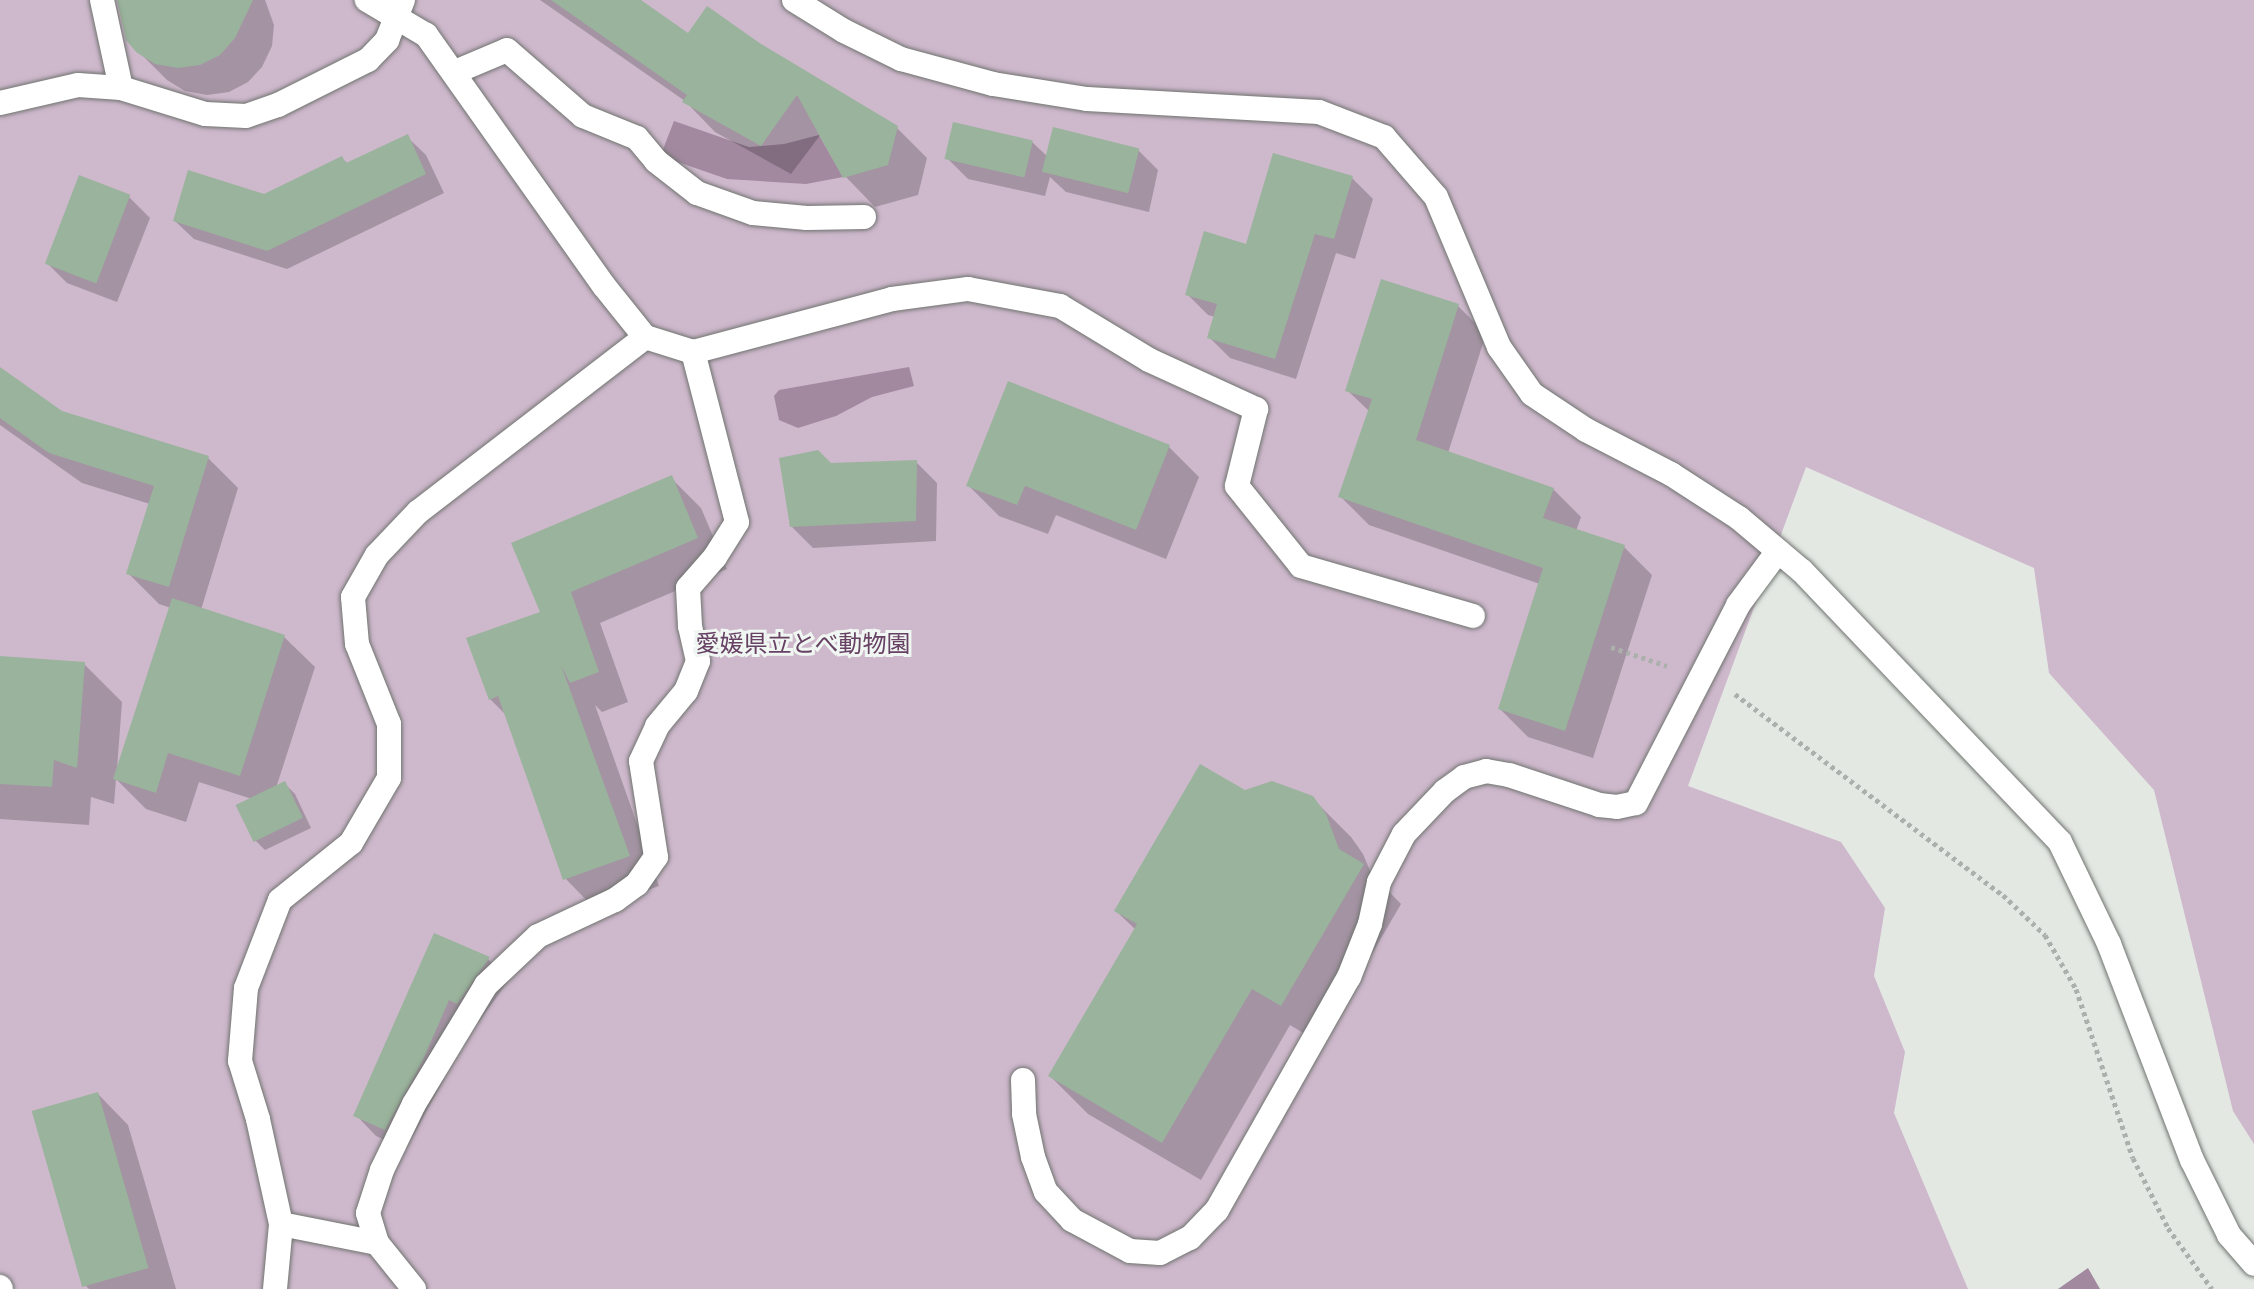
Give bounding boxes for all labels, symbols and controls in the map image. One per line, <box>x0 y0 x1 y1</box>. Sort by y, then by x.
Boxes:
park label: 愛媛県立とべ動物園 <box>695 630 911 658</box>

